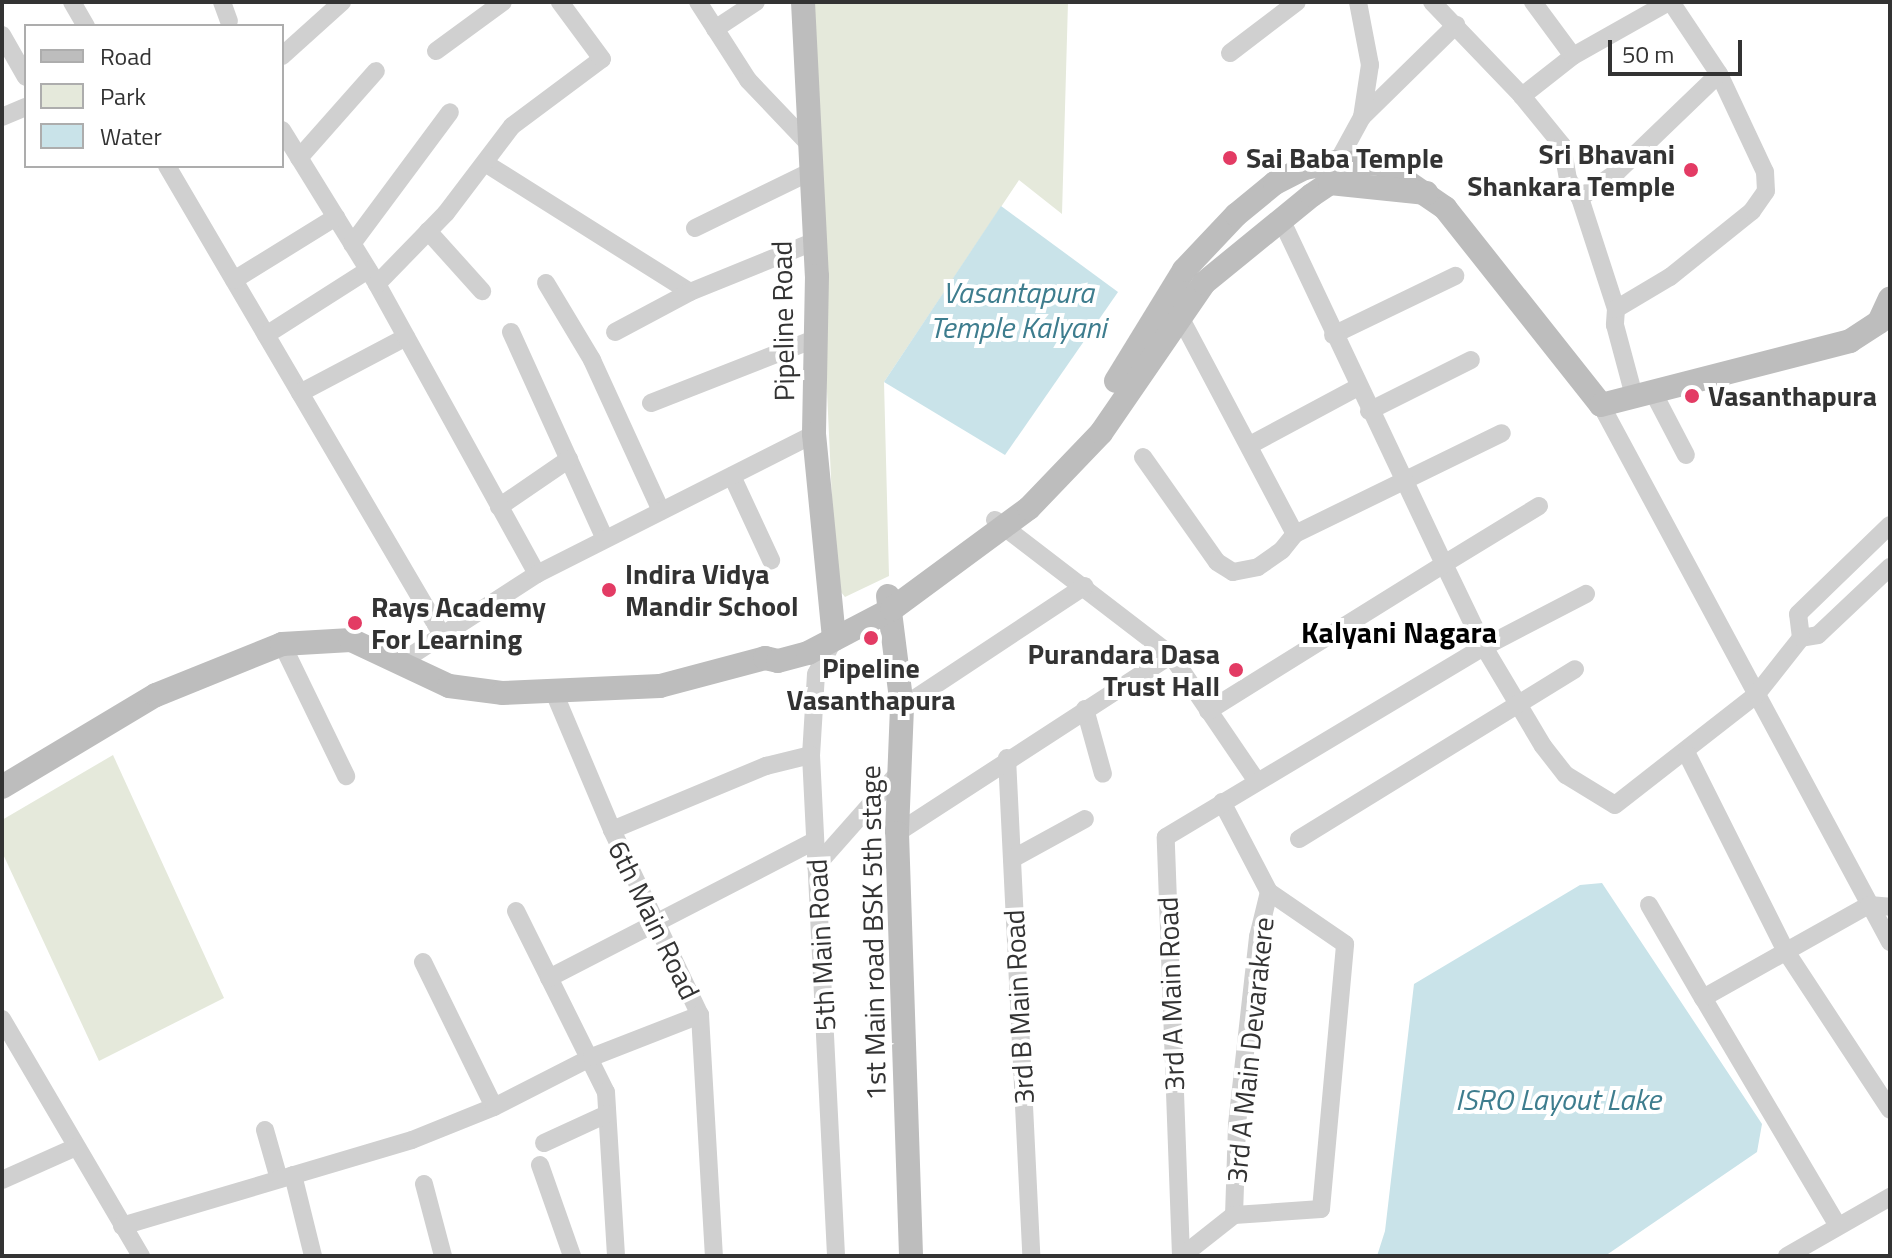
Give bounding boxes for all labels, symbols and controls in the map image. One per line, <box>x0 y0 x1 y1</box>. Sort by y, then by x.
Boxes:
legend <box>24 24 284 168</box>
scale bar <box>1612 24 1746 74</box>
text: 50 m <box>1622 36 1674 72</box>
text: Road <box>100 38 152 74</box>
text: Park <box>100 78 146 114</box>
text: Water <box>100 118 162 154</box>
place label: Sri Bhavani Shankara Temple <box>1467 137 1675 203</box>
place label: Sai Baba Temple <box>1246 141 1444 175</box>
marker: Sai Baba Temple <box>1221 149 1239 167</box>
marker: Sri Bhavani Shankara Temple <box>1682 161 1700 179</box>
street label: Pipeline Road <box>765 241 801 401</box>
water label: Vasantapura Temple Kalyani <box>930 274 1106 344</box>
place label: Vasanthapura <box>1708 379 1877 413</box>
marker: Vasanthapura <box>1683 387 1701 405</box>
place label: Indira Vidya Mandir School <box>625 557 799 623</box>
marker: Indira Vidya Mandir School <box>600 581 618 599</box>
place label: Rays Academy For Learning <box>371 590 546 656</box>
marker: Rays Academy For Learning <box>346 614 364 632</box>
district label: Kalyani Nagara <box>1301 614 1497 650</box>
marker: Pipeline Vasanthapura <box>862 629 880 647</box>
place label: Purandara Dasa Trust Hall <box>1028 637 1220 703</box>
place label: Pipeline Vasanthapura <box>787 651 955 717</box>
marker: Purandara Dasa Trust Hall <box>1227 661 1245 679</box>
street label: 1st Main road BSK 5th stage <box>853 765 893 1101</box>
street label: 6th Main Road <box>601 835 707 1005</box>
street label: 5th Main Road <box>800 858 842 1032</box>
street label: 3rd A Main Road <box>1151 896 1191 1092</box>
street label: 3rd B Main Road <box>997 909 1041 1105</box>
street label: 3rd A Main Devarakere <box>1219 915 1281 1185</box>
water label: ISRO Layout Lake <box>1455 1081 1661 1117</box>

